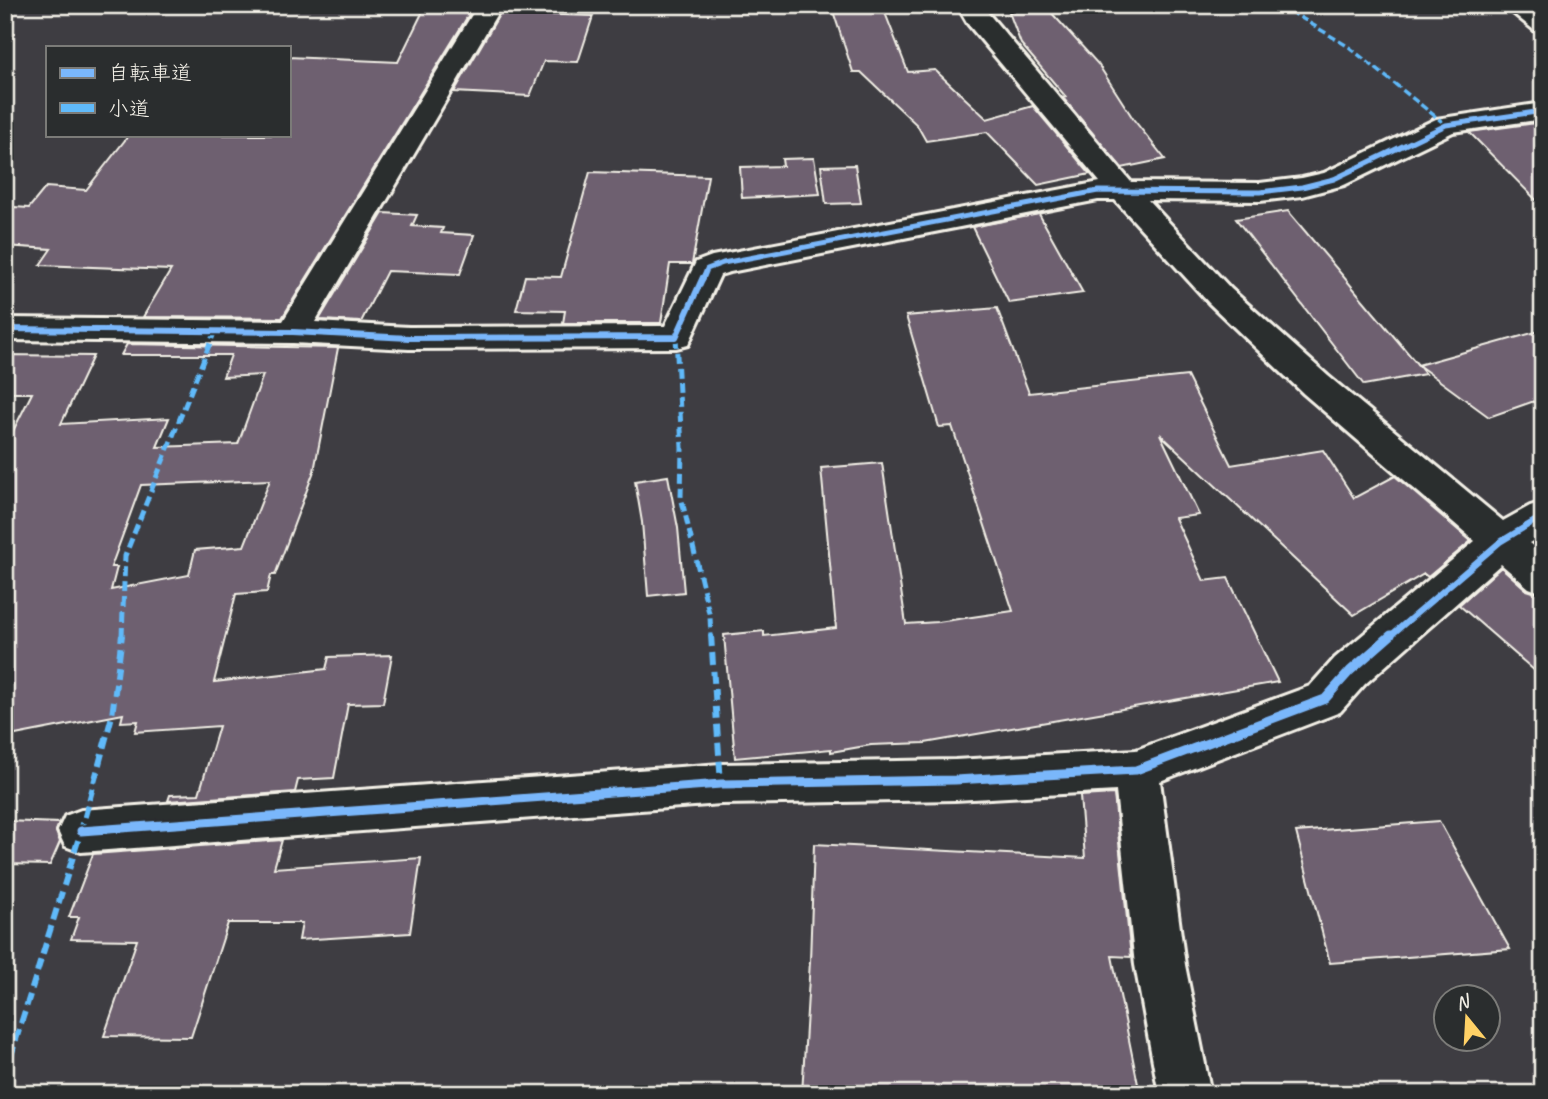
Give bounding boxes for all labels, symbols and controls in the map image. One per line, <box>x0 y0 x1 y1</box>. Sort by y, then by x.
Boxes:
legend <box>46 46 290 136</box>
text: 自転車道 <box>108 60 192 86</box>
text: 小道 <box>108 96 150 122</box>
north arrow <box>1432 984 1502 1054</box>
text: N <box>1453 989 1474 1016</box>

